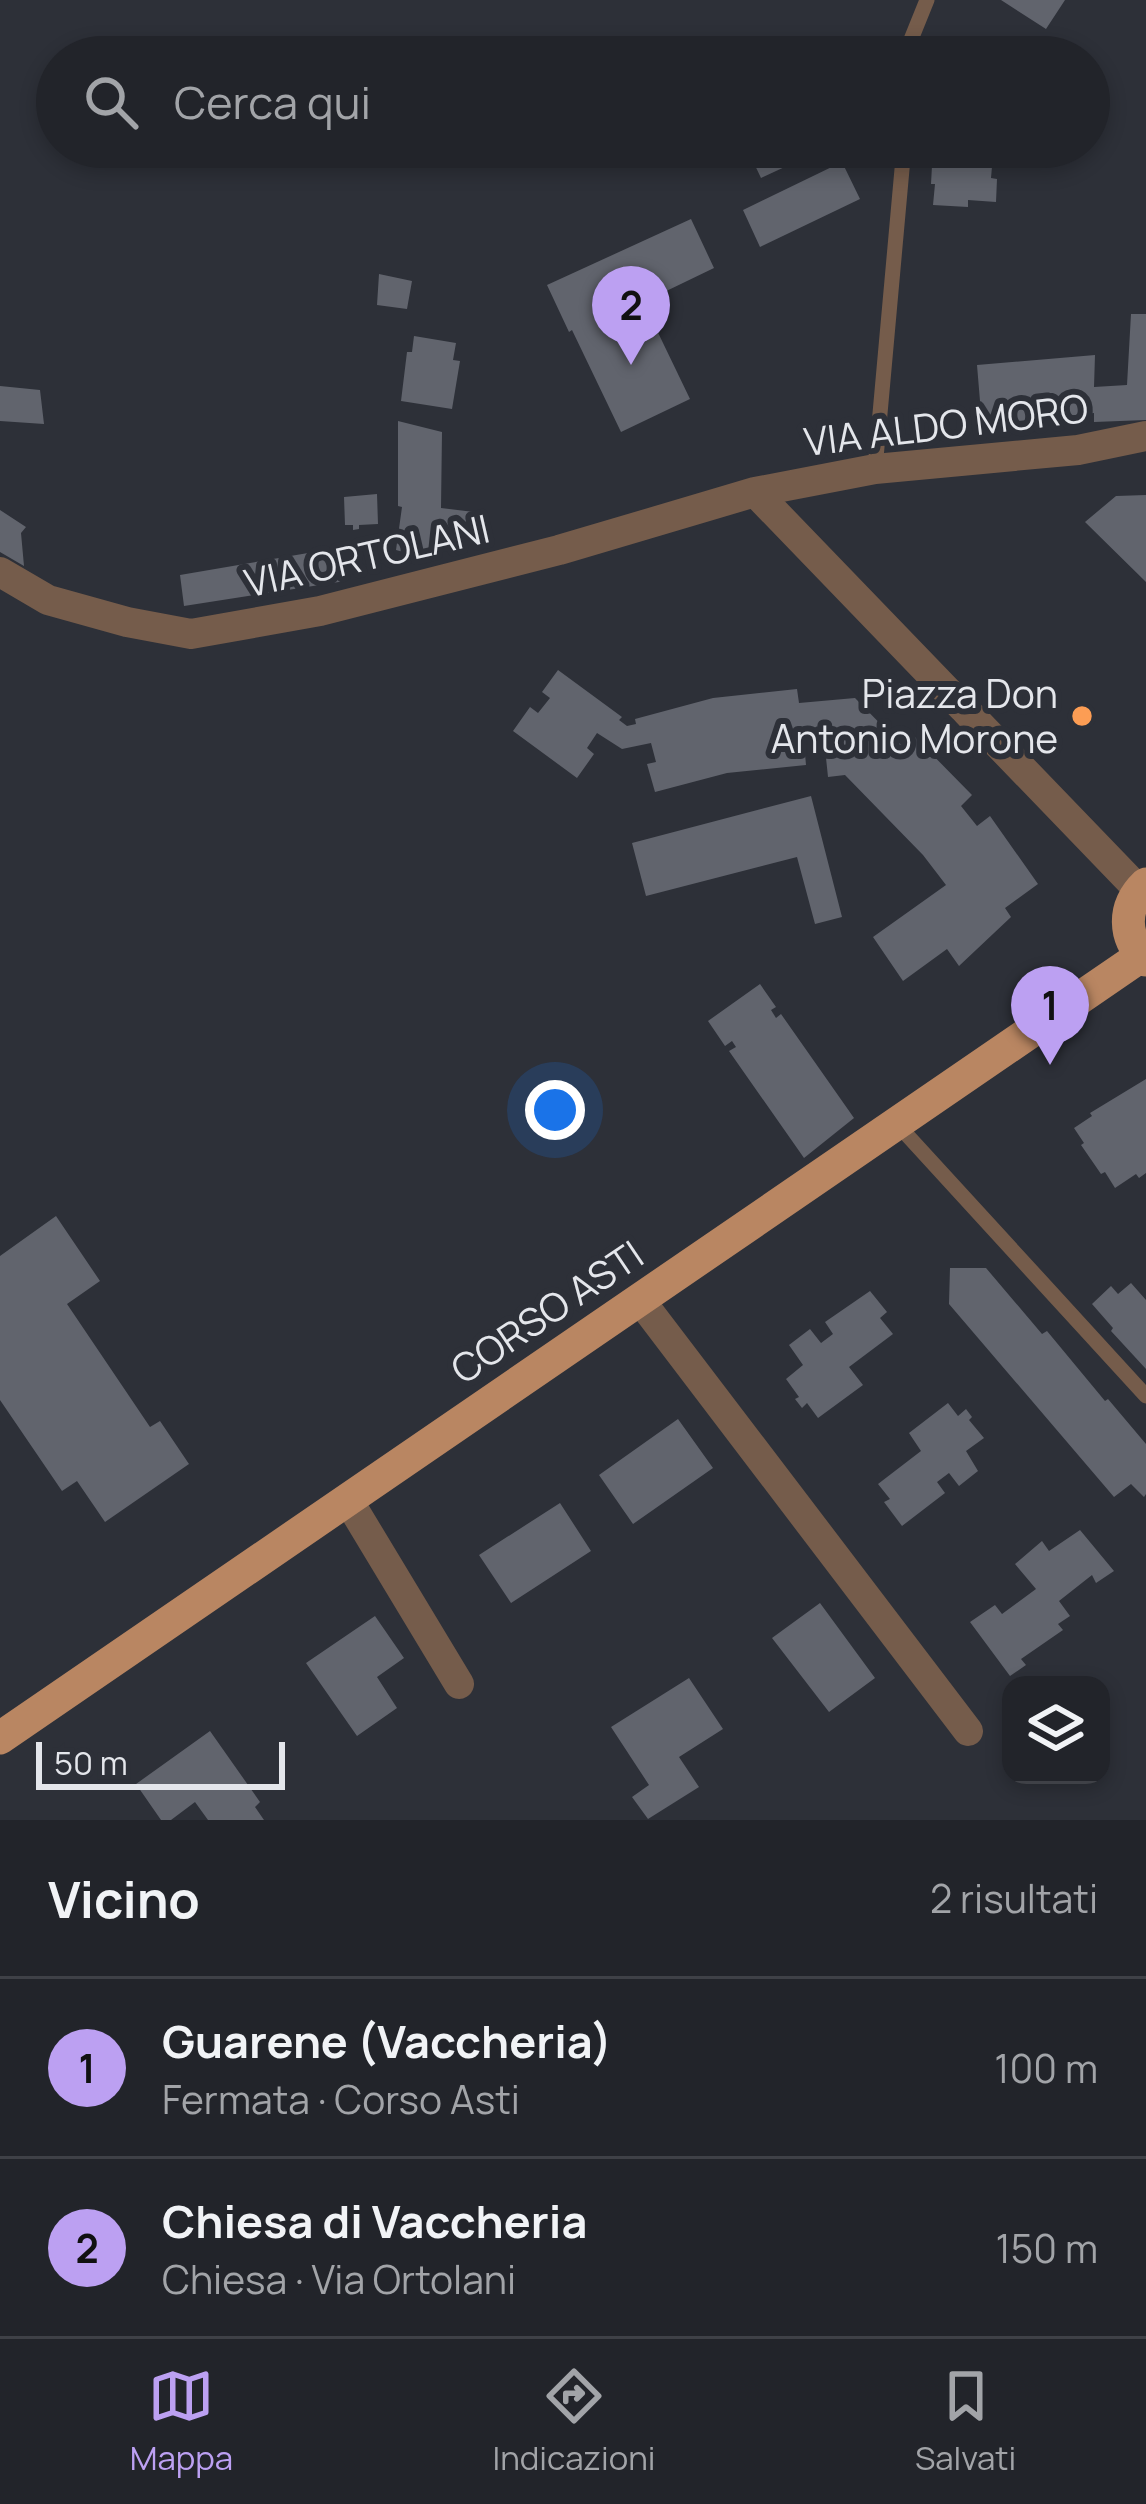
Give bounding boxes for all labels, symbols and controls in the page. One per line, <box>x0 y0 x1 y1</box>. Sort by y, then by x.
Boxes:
search box <box>36 36 1110 168</box>
icon: search <box>78 69 144 135</box>
text: Cerca qui <box>174 71 371 133</box>
pin: 2 <box>592 266 670 365</box>
street label: VIA ALDO MORO <box>801 380 1091 468</box>
street label: VIA ORTOLANI <box>239 501 495 609</box>
place label: Piazza Don Antonio Morone <box>771 666 1058 765</box>
marker: Piazza Don Antonio Morone <box>1069 703 1095 729</box>
pin: 1 <box>1011 966 1089 1065</box>
your location <box>525 1080 585 1140</box>
street label: CORSO ASTI <box>440 1227 653 1395</box>
map controls <box>1002 1676 1110 1784</box>
button: layers <box>1002 1676 1110 1784</box>
scale bar <box>36 1736 285 1789</box>
text: 50 m <box>54 1740 128 1785</box>
text: Vicino <box>48 1864 200 1933</box>
text: 2 risultati <box>930 1871 1098 1925</box>
text: Guarene (Vaccheria) <box>162 2010 612 2072</box>
text: 1 <box>78 2041 96 2095</box>
text: 100 m <box>994 2041 1098 2095</box>
text: Fermata · Corso Asti <box>162 2072 520 2126</box>
text: Chiesa di Vaccheria <box>162 2190 587 2252</box>
text: 2 <box>75 2221 99 2275</box>
text: 150 m <box>996 2221 1098 2275</box>
text: Chiesa · Via Ortolani <box>162 2252 516 2306</box>
tab: Mappa <box>130 2363 233 2480</box>
tab: Indicazioni <box>493 2363 656 2480</box>
tab: Salvati <box>915 2363 1016 2480</box>

